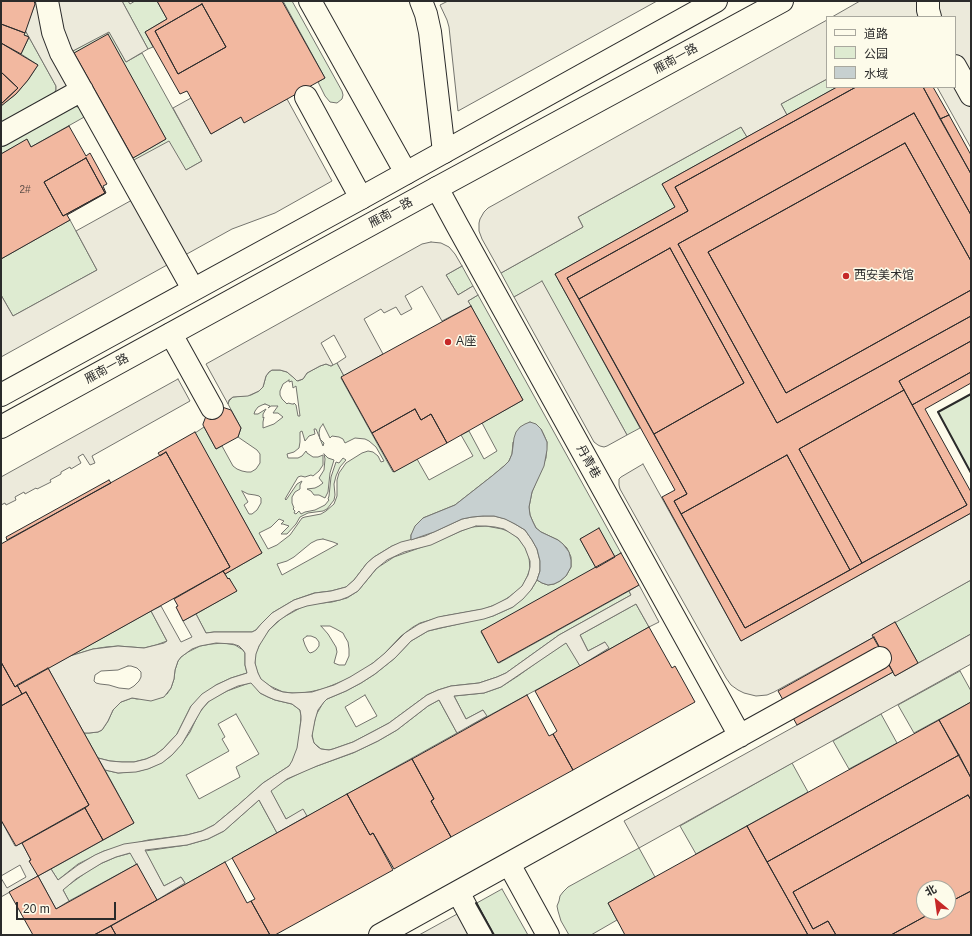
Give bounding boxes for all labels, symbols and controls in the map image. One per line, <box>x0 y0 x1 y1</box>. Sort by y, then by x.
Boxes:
legend <box>826 16 956 88</box>
text: 道路 <box>864 27 888 41</box>
street label: 雁南一路 <box>652 41 700 77</box>
text: 公园 <box>864 47 888 61</box>
text: 水域 <box>864 67 888 81</box>
house number: 2# <box>19 184 31 196</box>
street label: 雁南一路 <box>367 195 415 231</box>
place label: 西安美术馆 <box>854 269 914 283</box>
marker: 西安美术馆 <box>841 271 851 281</box>
place label: A座 <box>456 335 476 349</box>
marker: A座 <box>443 337 453 347</box>
street label: 雁南一路 <box>83 351 131 387</box>
street label: 丹青巷 <box>573 443 603 481</box>
north arrow <box>916 880 956 920</box>
text: 北 <box>923 882 938 898</box>
scale bar <box>18 894 118 920</box>
text: 20 m <box>23 902 50 916</box>

